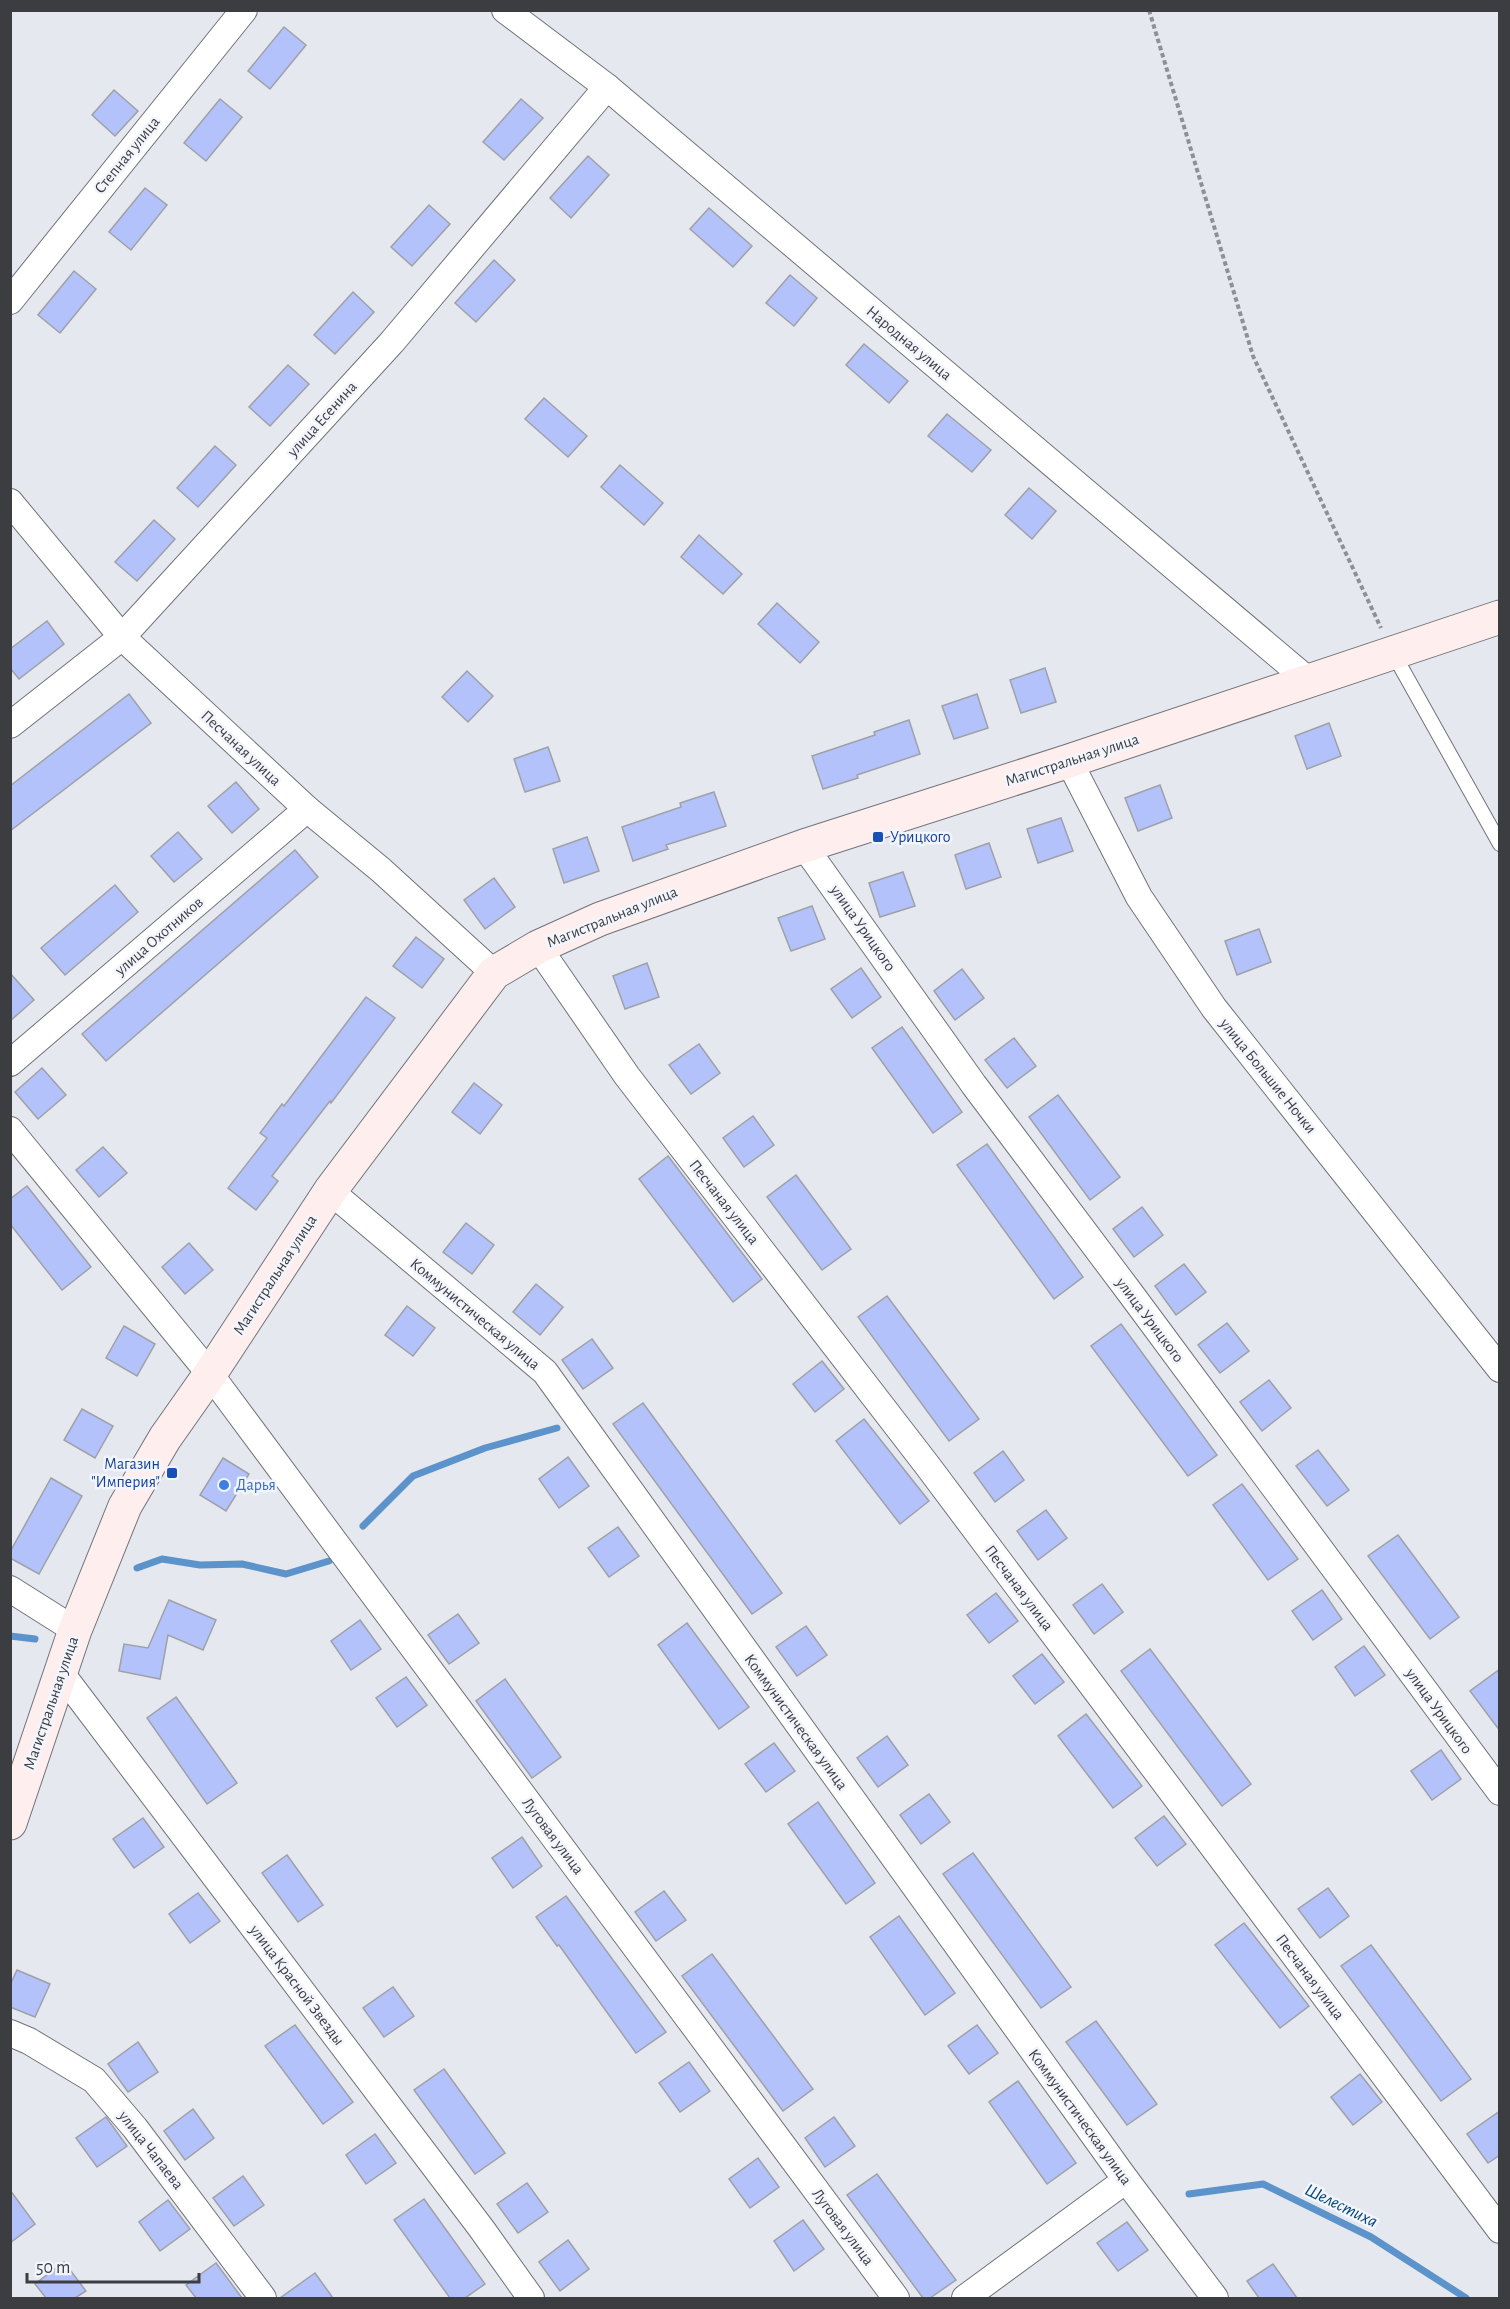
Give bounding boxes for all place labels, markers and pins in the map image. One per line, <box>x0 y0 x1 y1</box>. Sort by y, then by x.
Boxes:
place label: Урицкого <box>890 829 951 845</box>
marker: Урицкого <box>871 830 885 844</box>
place label: Магазин "Империя" <box>91 1456 160 1490</box>
marker: Магазин "Империя" <box>165 1466 179 1480</box>
place label: Дарья <box>236 1477 276 1493</box>
marker: Дарья <box>217 1478 231 1492</box>

